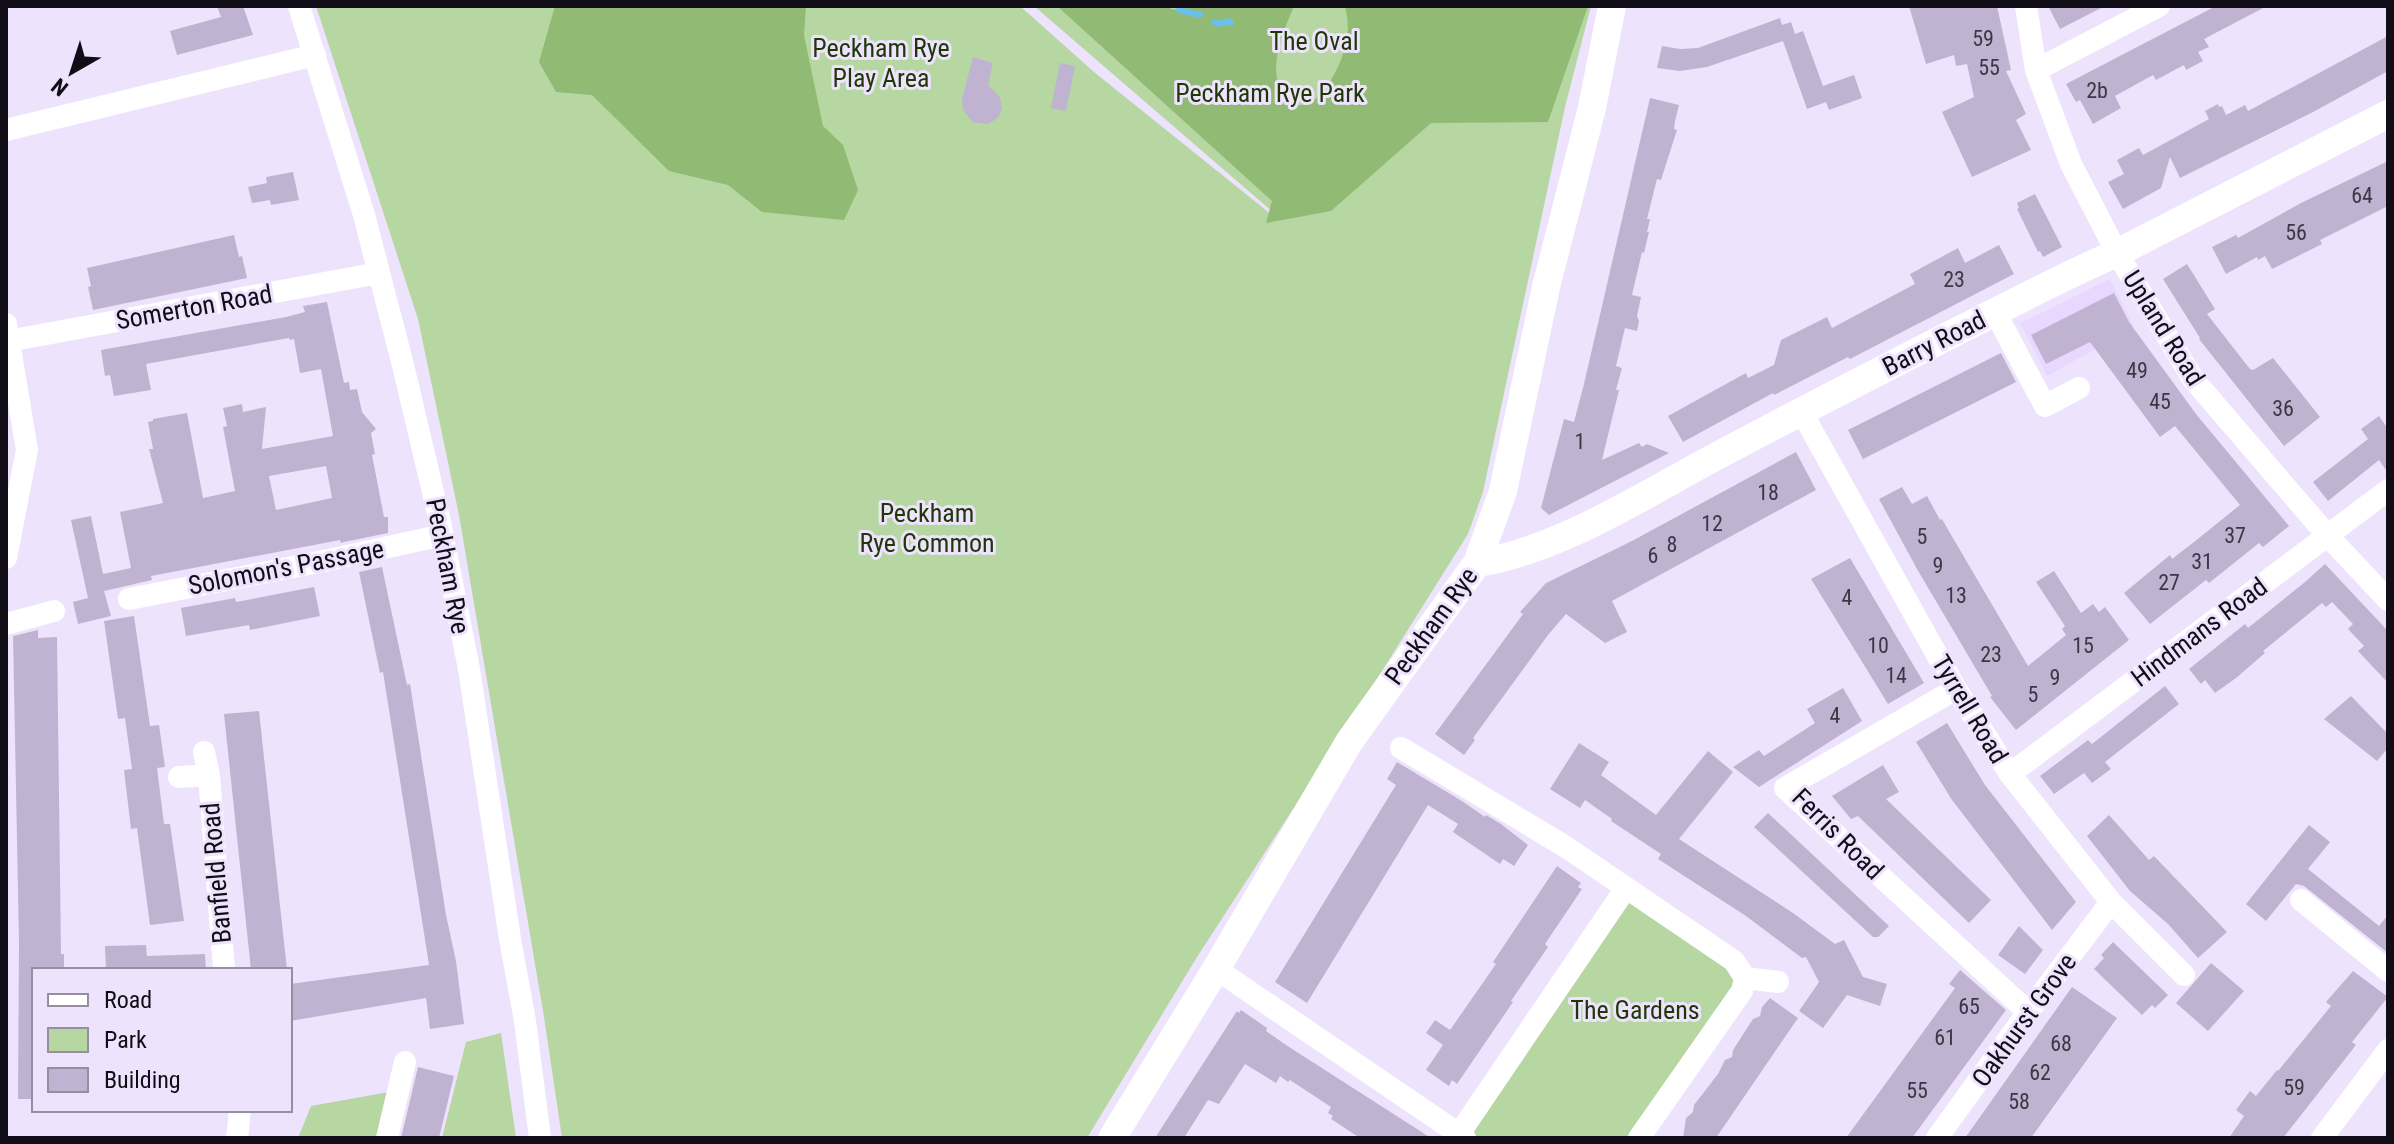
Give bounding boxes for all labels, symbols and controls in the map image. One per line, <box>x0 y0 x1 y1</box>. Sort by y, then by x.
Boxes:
park label: The Oval <box>1269 26 1359 56</box>
house number: 59 <box>1972 26 1994 51</box>
north arrow <box>32 32 112 112</box>
park label: Peckham Rye Play Area <box>812 33 950 93</box>
house number: 55 <box>1978 55 2000 80</box>
text: N <box>47 73 73 101</box>
park label: Peckham Rye Park <box>1175 78 1365 108</box>
house number: 2b <box>2086 78 2108 103</box>
house number: 64 <box>2351 183 2373 208</box>
house number: 56 <box>2285 220 2307 245</box>
street label: Upland Road <box>2117 265 2211 391</box>
house number: 23 <box>1943 267 1965 292</box>
street label: Somerton Road <box>114 279 274 335</box>
street label: Barry Road <box>1877 304 1991 382</box>
house number: 49 <box>2126 358 2148 383</box>
house number: 45 <box>2149 389 2171 414</box>
house number: 36 <box>2272 396 2294 421</box>
house number: 1 <box>1575 429 1585 454</box>
house number: 18 <box>1757 480 1779 505</box>
street label: Peckham Rye <box>420 496 476 636</box>
park label: Peckham Rye Common <box>859 498 995 558</box>
house number: 12 <box>1701 511 1723 536</box>
house number: 37 <box>2224 523 2246 548</box>
house number: 5 <box>1917 524 1927 549</box>
house number: 8 <box>1667 532 1677 557</box>
street label: Solomon's Passage <box>186 533 386 601</box>
house number: 6 <box>1648 543 1658 568</box>
house number: 31 <box>2191 549 2213 574</box>
house number: 9 <box>1933 553 1943 578</box>
street label: Peckham Rye <box>1378 562 1484 690</box>
house number: 27 <box>2158 570 2180 595</box>
street label: Hindmans Road <box>2125 571 2273 693</box>
house number: 13 <box>1945 583 1967 608</box>
house number: 4 <box>1842 585 1853 610</box>
house number: 10 <box>1867 633 1889 658</box>
house number: 15 <box>2072 633 2094 658</box>
house number: 23 <box>1980 642 2002 667</box>
street label: Tyrrell Road <box>1926 649 2014 769</box>
house number: 14 <box>1885 663 1907 688</box>
house number: 9 <box>2050 665 2060 690</box>
house number: 5 <box>2028 682 2038 707</box>
house number: 4 <box>1830 703 1841 728</box>
street label: Ferris Road <box>1786 782 1890 886</box>
street label: Banfield Road <box>195 801 237 945</box>
street label: Oakhurst Grove <box>1966 948 2082 1092</box>
legend <box>32 968 292 1112</box>
text: Road <box>104 986 152 1014</box>
house number: 65 <box>1958 994 1980 1019</box>
park label: The Gardens <box>1570 995 1700 1025</box>
house number: 61 <box>1934 1025 1956 1050</box>
text: Park <box>104 1026 147 1054</box>
house number: 68 <box>2050 1031 2072 1056</box>
house number: 62 <box>2029 1060 2051 1085</box>
text: Building <box>104 1066 181 1094</box>
house number: 59 <box>2283 1075 2305 1100</box>
house number: 55 <box>1906 1078 1928 1103</box>
house number: 58 <box>2008 1089 2030 1114</box>

